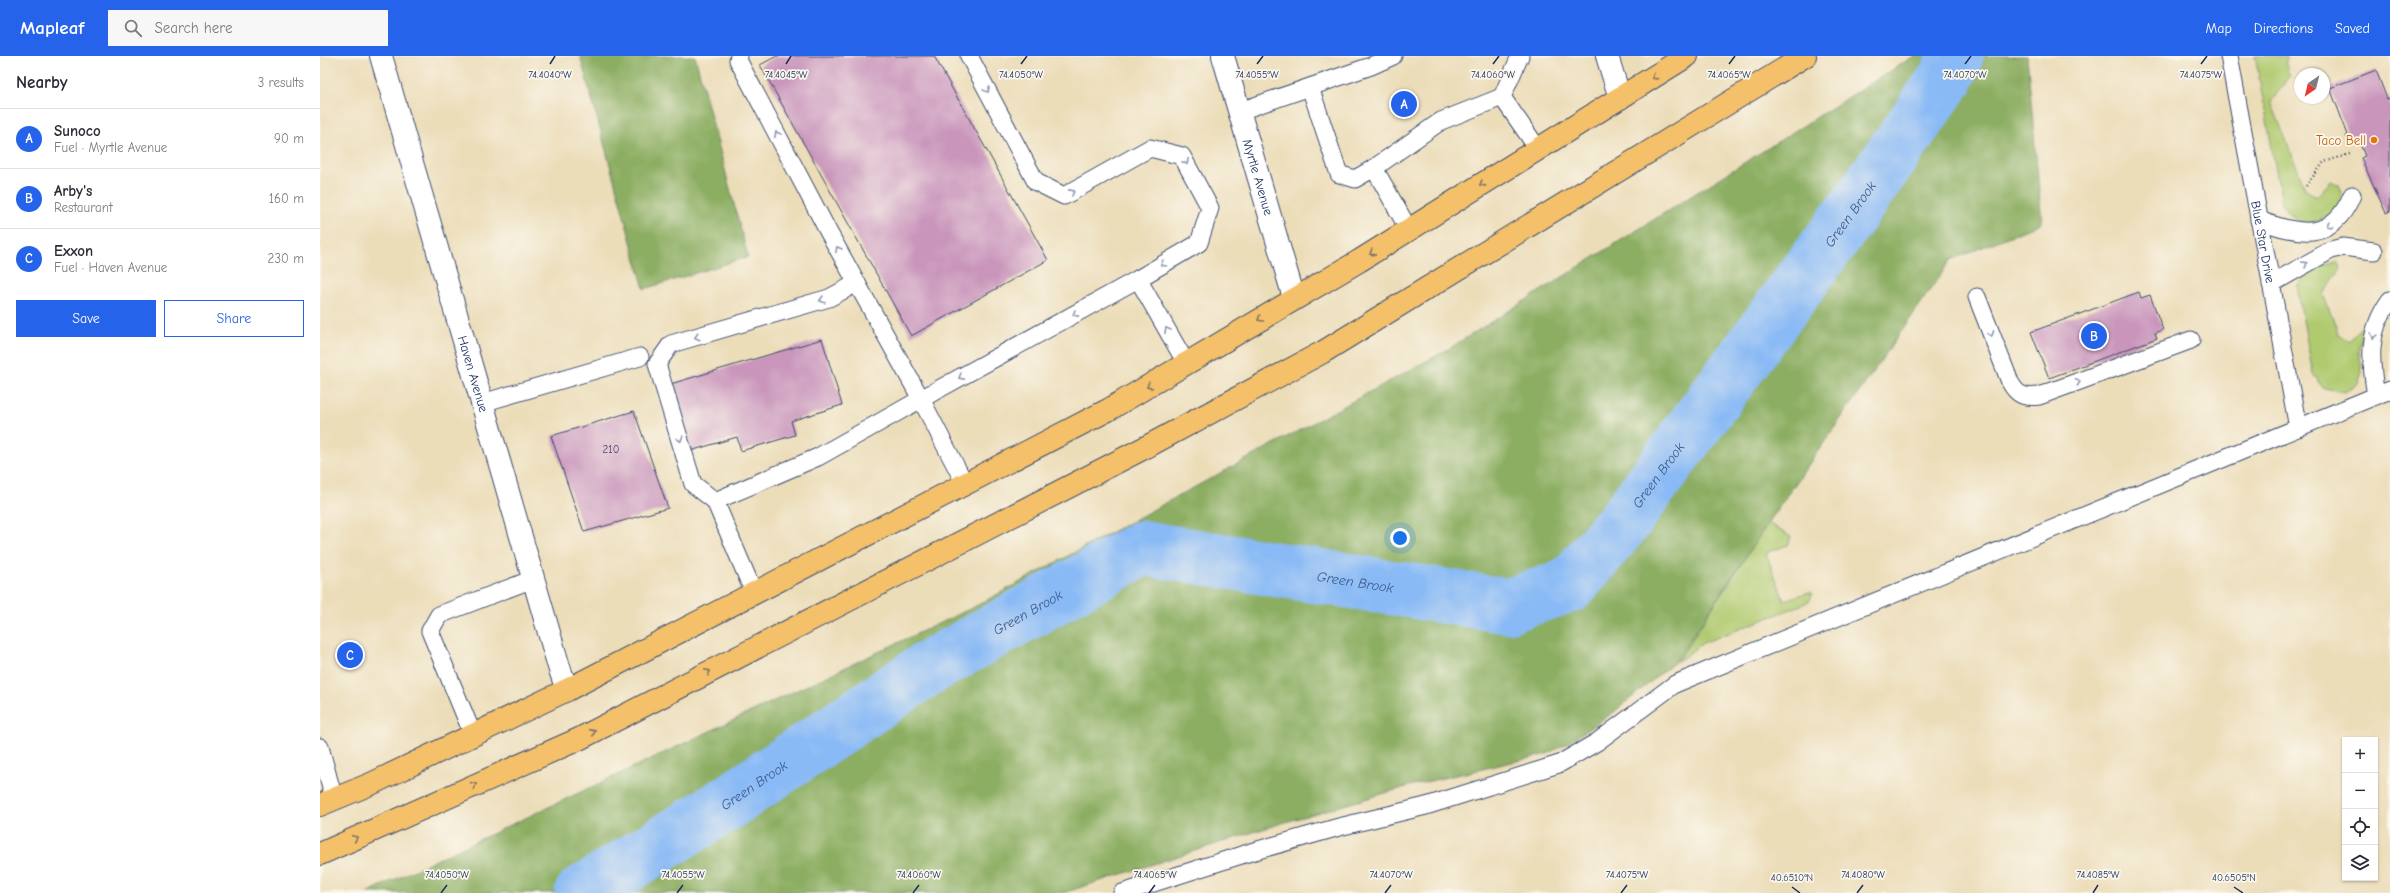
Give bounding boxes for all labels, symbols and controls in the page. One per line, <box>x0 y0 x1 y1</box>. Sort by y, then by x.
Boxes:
search box <box>108 10 388 46</box>
text: Mapleaf <box>20 17 84 39</box>
icon: search <box>122 17 144 39</box>
text: Search here <box>154 19 233 37</box>
text: Map <box>2205 20 2232 37</box>
text: Directions <box>2254 20 2313 37</box>
text: Saved <box>2335 20 2370 37</box>
north arrow <box>2294 68 2330 104</box>
text: 74.4040°W <box>528 69 572 81</box>
text: 74.4045°W <box>765 69 808 81</box>
text: 74.4050°W <box>999 69 1043 81</box>
text: 74.4055°W <box>1235 69 1279 81</box>
text: 74.4060°W <box>1471 69 1515 81</box>
text: 74.4065°W <box>1707 69 1751 81</box>
text: 74.4070°W <box>1943 69 1987 81</box>
text: 74.4075°W <box>2180 69 2223 81</box>
one-way arrow <box>1651 72 1658 79</box>
text: Nearby <box>16 73 67 92</box>
text: 3 results <box>258 75 304 90</box>
one-way arrow <box>983 86 990 94</box>
pin: A <box>1391 89 1417 119</box>
text: Sunoco <box>54 122 101 140</box>
text: A <box>25 131 33 146</box>
text: 90 m <box>274 131 304 146</box>
one-way arrow <box>774 131 782 138</box>
place label: Taco Bell <box>2316 133 2366 148</box>
marker: Taco Bell <box>2369 135 2379 145</box>
street label: Myrtle Avenue <box>1240 137 1277 217</box>
text: Fuel · Myrtle Avenue <box>54 140 167 155</box>
one-way arrow <box>1181 158 1189 165</box>
water label: Green Brook <box>1821 178 1880 250</box>
one-way arrow <box>1479 179 1486 187</box>
text: Arby's <box>54 182 92 200</box>
one-way arrow <box>1068 189 1075 197</box>
text: B <box>25 191 33 206</box>
text: 160 m <box>269 191 304 206</box>
text: Restaurant <box>54 200 113 215</box>
street label: Blue Star Drive <box>2249 200 2279 285</box>
one-way arrow <box>2326 220 2333 228</box>
text: Exxon <box>54 242 93 260</box>
one-way arrow <box>835 246 843 253</box>
one-way arrow <box>1369 248 1376 255</box>
text: C <box>25 251 33 266</box>
text: 230 m <box>268 251 304 266</box>
text: Fuel · Haven Avenue <box>54 260 167 275</box>
one-way arrow <box>1160 260 1167 267</box>
one-way arrow <box>2301 262 2308 269</box>
one-way arrow <box>819 295 826 304</box>
button: Save <box>16 300 156 337</box>
button: Share <box>164 300 304 337</box>
one-way arrow <box>1072 309 1079 316</box>
one-way arrow <box>1257 314 1264 322</box>
pin: B <box>2081 321 2107 351</box>
one-way arrow <box>1164 327 1171 334</box>
one-way arrow <box>1986 330 1994 337</box>
one-way arrow <box>694 332 701 341</box>
one-way arrow <box>2370 332 2378 339</box>
street label: Haven Avenue <box>455 334 492 414</box>
one-way arrow <box>958 372 965 379</box>
one-way arrow <box>2074 378 2081 386</box>
one-way arrow <box>1146 381 1153 388</box>
one-way arrow <box>675 435 684 442</box>
water label: Green Brook <box>1628 439 1688 511</box>
house number: 210 <box>603 443 619 456</box>
your location <box>1390 528 1410 548</box>
water label: Green Brook <box>1316 567 1395 596</box>
water label: Green Brook <box>990 586 1066 639</box>
pin: C <box>337 640 363 670</box>
one-way arrow <box>704 669 711 677</box>
one-way arrow <box>588 729 596 736</box>
map controls <box>2342 737 2378 881</box>
button: + <box>2342 737 2378 773</box>
water label: Green Brook <box>717 756 791 814</box>
button: − <box>2342 773 2378 809</box>
one-way arrow <box>470 781 477 789</box>
button: locate <box>2342 809 2378 845</box>
one-way arrow <box>351 835 359 843</box>
button: layers <box>2342 845 2378 881</box>
text: 74.4050°W <box>425 869 469 881</box>
text: 74.4055°W <box>661 869 705 881</box>
text: 74.4060°W <box>897 869 941 881</box>
text: 74.4065°W <box>1133 869 1177 881</box>
text: 74.4070°W <box>1369 869 1413 881</box>
text: 74.4075°W <box>1606 869 1649 881</box>
text: 74.4080°W <box>1841 869 1885 881</box>
text: 74.4085°W <box>2077 869 2120 881</box>
text: 40.6510°N <box>1771 872 1813 884</box>
text: 40.6505°N <box>2212 872 2256 884</box>

